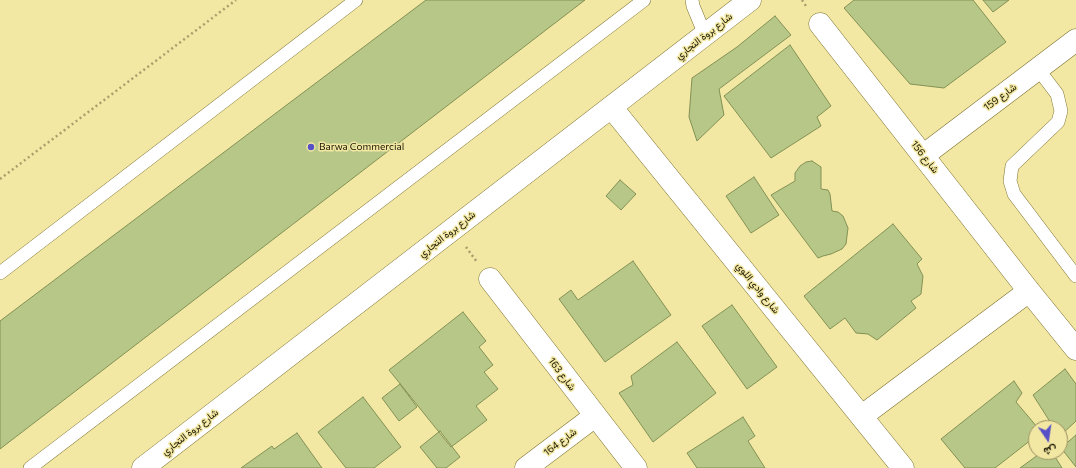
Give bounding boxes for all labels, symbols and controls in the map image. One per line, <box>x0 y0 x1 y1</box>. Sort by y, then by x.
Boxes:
street label: شارع بروة التجاري <box>673 10 735 62</box>
street label: شارع 159 <box>981 81 1019 113</box>
street label: شارع 156 <box>909 138 941 176</box>
place label: Barwa Commercial <box>319 141 404 153</box>
marker: Barwa Commercial <box>306 142 316 152</box>
street label: شارع بروة التجاري <box>416 208 478 260</box>
street label: شارع وادي اللوي <box>734 260 782 316</box>
street label: شارع 163 <box>546 355 578 393</box>
street label: شارع بروة التجاري <box>159 406 221 458</box>
north arrow <box>1028 420 1068 460</box>
street label: شارع 164 <box>541 426 579 458</box>
text: ش <box>1043 443 1058 459</box>

